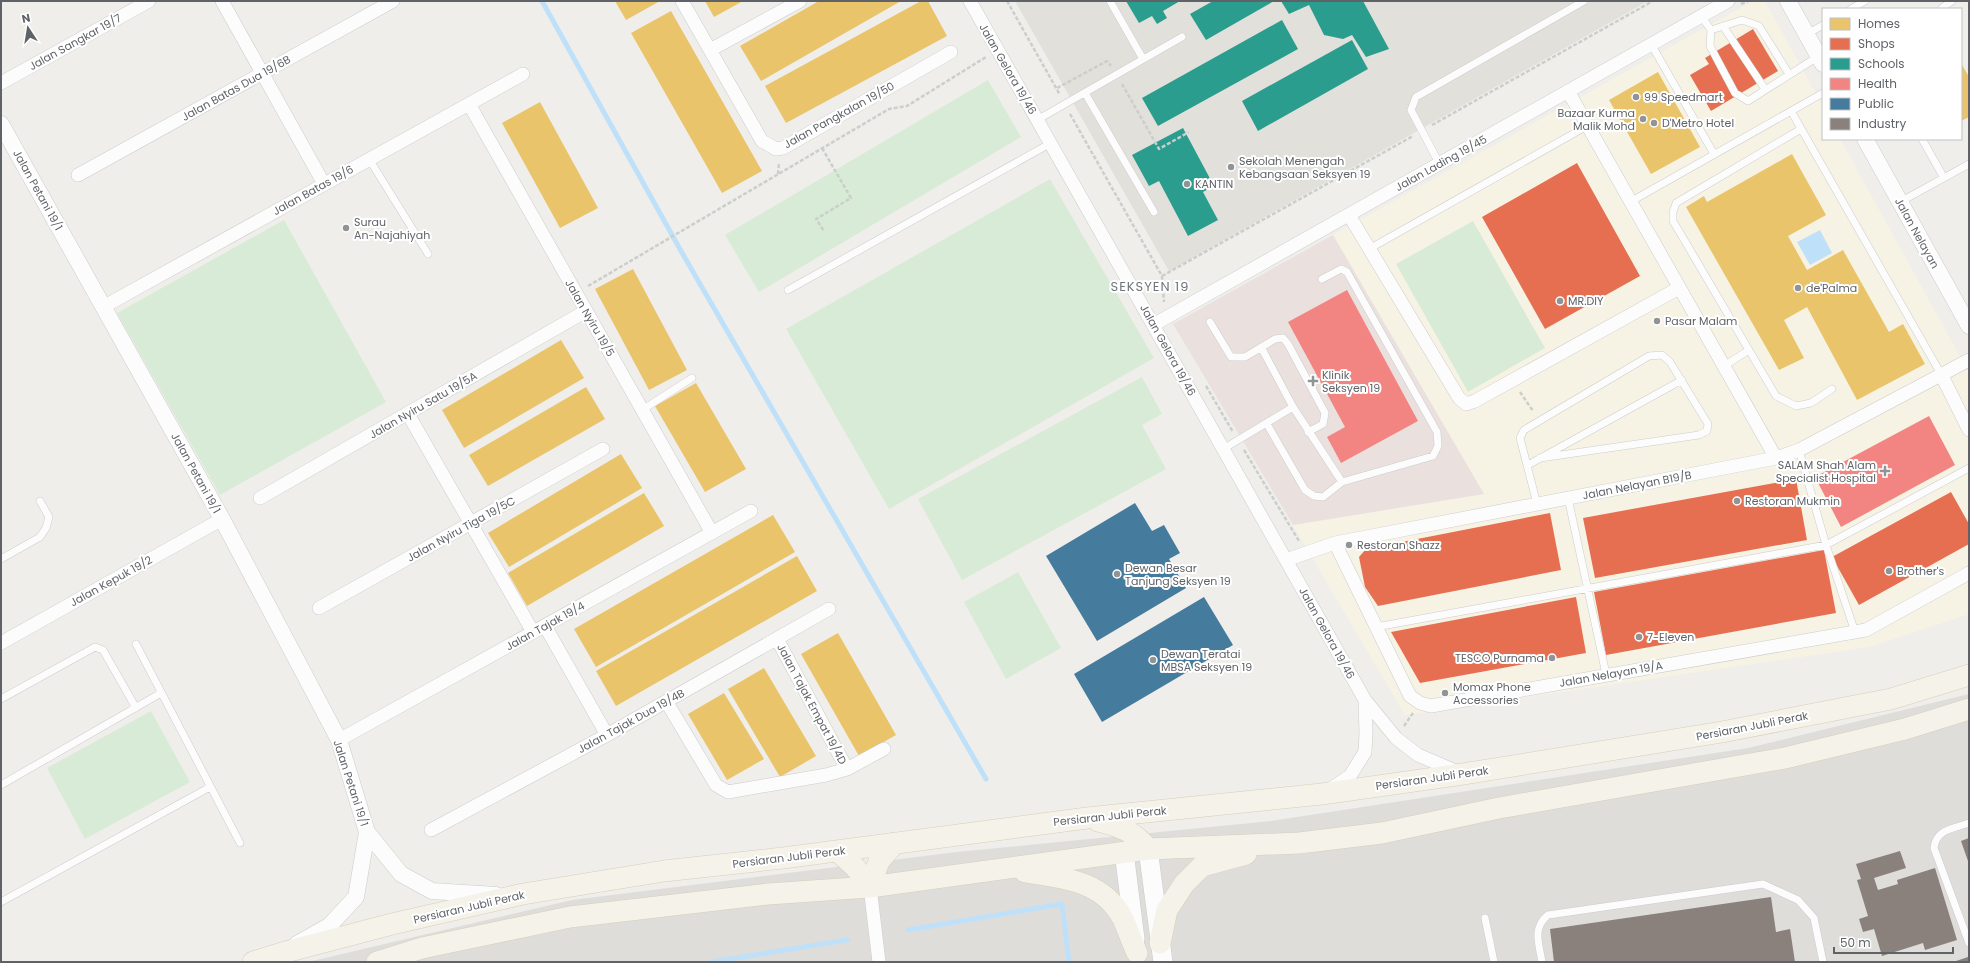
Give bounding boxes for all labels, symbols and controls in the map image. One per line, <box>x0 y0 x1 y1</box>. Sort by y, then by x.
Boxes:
north arrow <box>8 8 48 48</box>
legend <box>1822 8 1962 140</box>
text: N <box>20 10 32 27</box>
street label: Jalan Sangkar 19/7 <box>26 10 124 74</box>
text: Homes <box>1858 15 1900 32</box>
street label: Jalan Gelora 19/46 <box>975 21 1041 117</box>
text: Shops <box>1858 35 1895 52</box>
street label: Jalan Batas Dua 19/6B <box>179 51 294 125</box>
text: Schools <box>1858 55 1905 72</box>
text: Health <box>1858 75 1897 92</box>
street label: Jalan Pangkalan 19/50 <box>781 78 897 152</box>
place label: 99 Speedmart <box>1644 89 1723 105</box>
marker: 99 Speedmart <box>1631 92 1641 102</box>
text: Public <box>1858 95 1894 112</box>
place label: Bazaar Kurma Malik Mohd <box>1557 105 1635 134</box>
marker: Bazaar Kurma Malik Mohd <box>1638 114 1648 124</box>
place label: D'Metro Hotel <box>1662 115 1734 131</box>
text: Industry <box>1858 115 1907 132</box>
marker: D'Metro Hotel <box>1649 118 1659 128</box>
street label: Jalan Lading 19/45 <box>1392 131 1490 195</box>
street label: Jalan Petani 19/1 <box>9 147 67 233</box>
place label: Sekolah Menengah Kebangsaan Seksyen 19 <box>1239 153 1371 182</box>
street label: Jalan Batas 19/6 <box>270 161 356 219</box>
marker: Sekolah Menengah Kebangsaan Seksyen 19 <box>1226 162 1236 172</box>
place label: KANTIN <box>1195 176 1233 192</box>
marker: KANTIN <box>1182 179 1192 189</box>
street label: Jalan Nelayan <box>1891 195 1943 271</box>
place label: Surau An-Najahiyah <box>354 214 430 243</box>
marker: Surau An-Najahiyah <box>341 223 351 233</box>
street label: Jalan Nyiru 19/5 <box>561 276 619 360</box>
district label: SEKSYEN 19 <box>1111 277 1189 296</box>
place label: de'Palma <box>1806 280 1857 296</box>
marker: de'Palma <box>1793 283 1803 293</box>
place label: MR.DIY <box>1568 293 1604 309</box>
marker: MR.DIY <box>1555 296 1565 306</box>
street label: Jalan Gelora 19/46 <box>1136 301 1200 399</box>
place label: Pasar Malam <box>1665 313 1737 329</box>
marker: Pasar Malam <box>1652 316 1662 326</box>
street label: Jalan Nyiru Satu 19/5A <box>366 367 480 442</box>
place label: Klinik Seksyen 19 <box>1322 367 1380 396</box>
marker: Klinik Seksyen 19 <box>1307 375 1319 387</box>
street label: Jalan Petani 19/1 <box>167 430 225 516</box>
place label: SALAM Shah Alam Specialist Hospital <box>1776 457 1876 486</box>
marker: SALAM Shah Alam Specialist Hospital <box>1879 465 1891 477</box>
street label: Jalan Nelayan B19/B <box>1581 467 1693 503</box>
street label: Jalan Nyiru Tiga 19/5C <box>404 493 518 565</box>
place label: Restoran Mukmin <box>1745 493 1840 509</box>
marker: Restoran Mukmin <box>1732 496 1742 506</box>
place label: Restoran Shazz <box>1357 537 1440 553</box>
marker: Restoran Shazz <box>1344 540 1354 550</box>
street label: Jalan Kepuk 19/2 <box>67 552 155 610</box>
place label: Dewan Besar Tanjung Seksyen 19 <box>1125 560 1231 589</box>
place label: Brother's <box>1897 563 1945 579</box>
marker: Brother's <box>1884 566 1894 576</box>
marker: Dewan Besar Tanjung Seksyen 19 <box>1112 569 1122 579</box>
street label: Jalan Gelora 19/46 <box>1295 584 1359 682</box>
street label: Jalan Tajak 19/4 <box>503 598 587 654</box>
place label: 7-Eleven <box>1647 629 1694 645</box>
marker: 7-Eleven <box>1634 632 1644 642</box>
street label: Jalan Tajak Empat 19/4D <box>773 641 851 767</box>
place label: Dewan Teratai MBSA Seksyen 19 <box>1161 646 1252 675</box>
place label: TESCO Purnama <box>1455 650 1544 666</box>
marker: TESCO Purnama <box>1547 653 1557 663</box>
marker: Dewan Teratai MBSA Seksyen 19 <box>1148 655 1158 665</box>
street label: Jalan Nelayan 19/A <box>1558 657 1665 691</box>
place label: Momax Phone Accessories <box>1453 679 1531 708</box>
street label: Jalan Tajak Dua 19/4B <box>575 685 688 757</box>
marker: Momax Phone Accessories <box>1440 688 1450 698</box>
street label: Persiaran Jubli Perak <box>1695 707 1810 745</box>
street label: Jalan Petani 19/1 <box>330 738 372 828</box>
street label: Persiaran Jubli Perak <box>1375 762 1490 794</box>
street label: Persiaran Jubli Perak <box>1053 802 1168 830</box>
street label: Persiaran Jubli Perak <box>732 842 847 872</box>
street label: Persiaran Jubli Perak <box>412 886 527 928</box>
scale bar <box>1834 929 1953 955</box>
text: 50 m <box>1840 934 1871 951</box>

